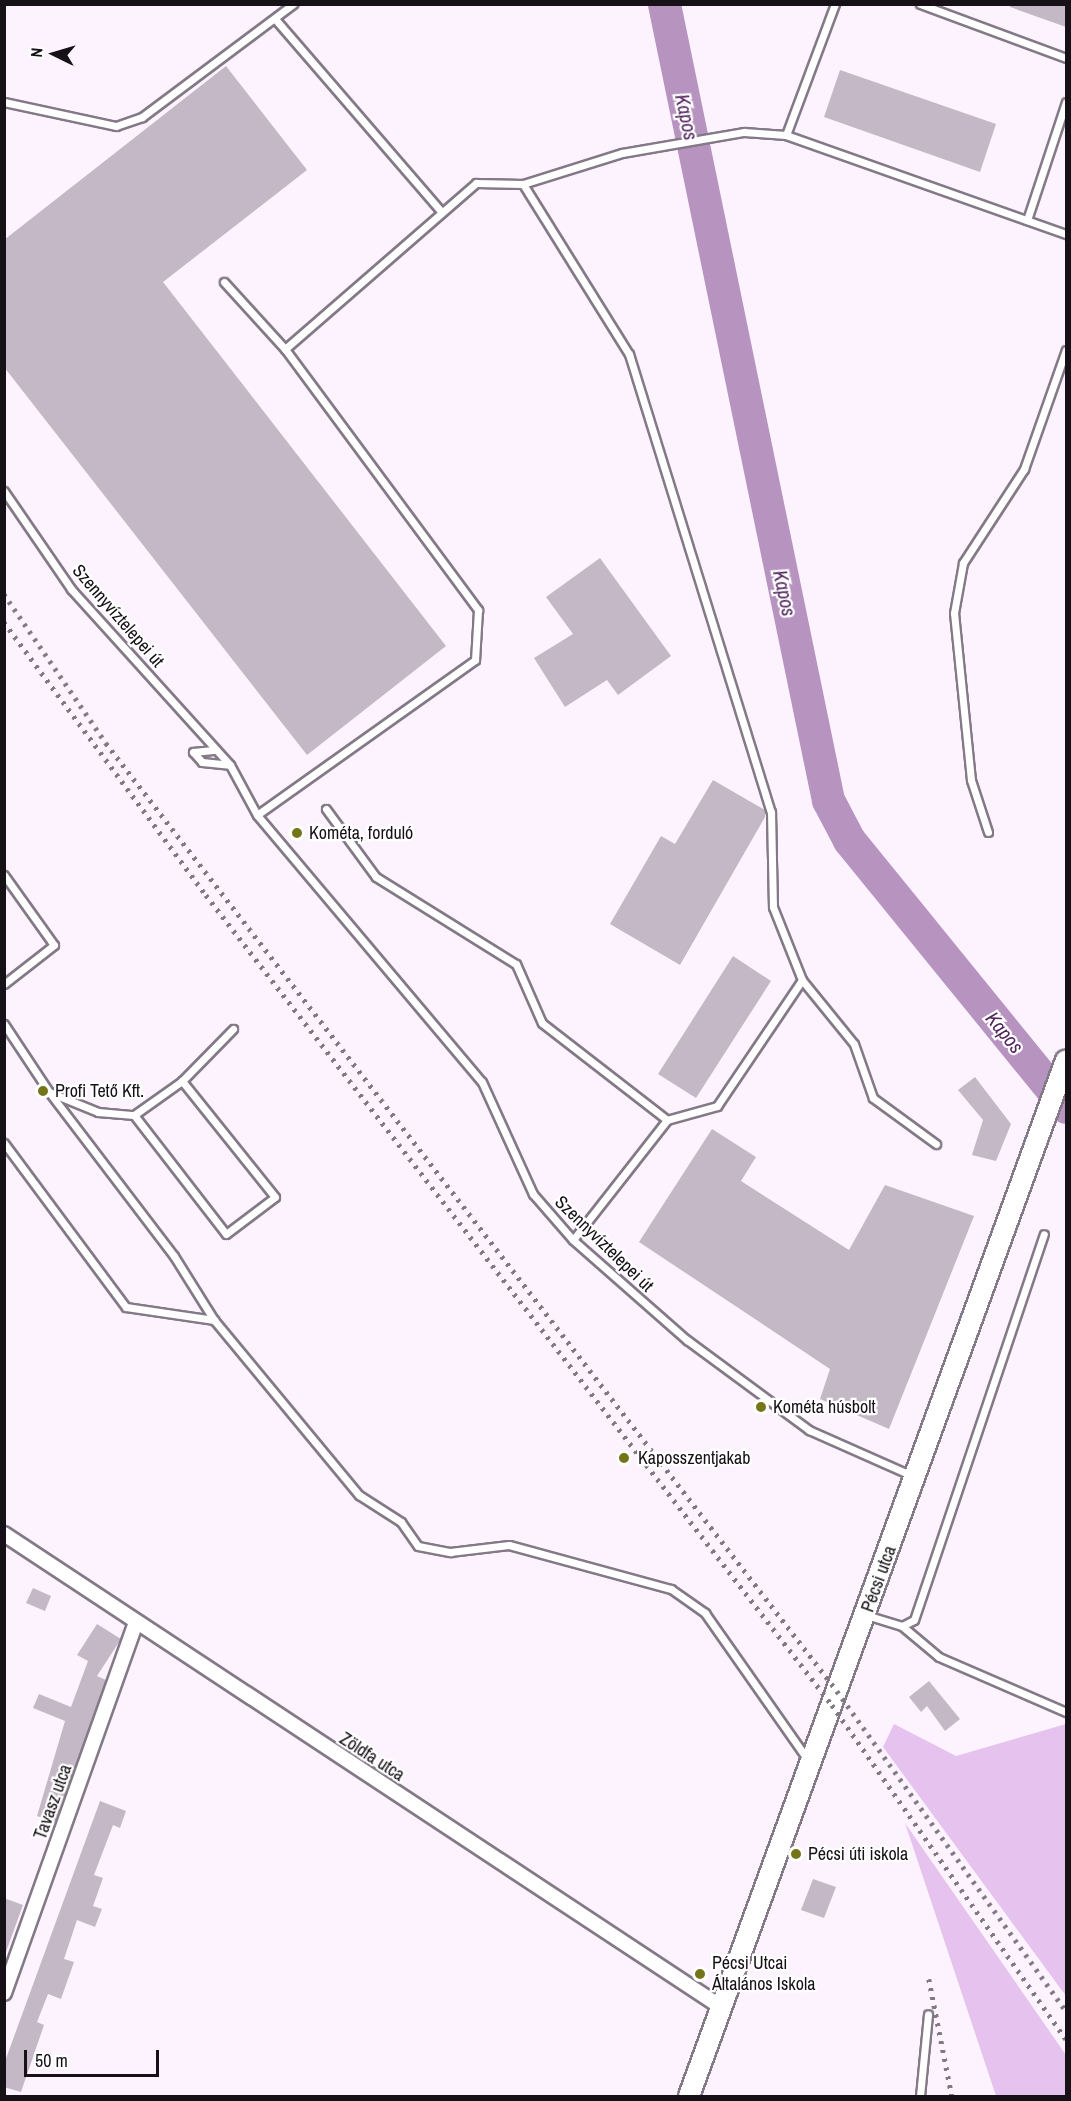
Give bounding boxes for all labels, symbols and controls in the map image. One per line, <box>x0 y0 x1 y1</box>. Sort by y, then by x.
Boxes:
north arrow <box>24 24 84 84</box>
text: N <box>25 47 47 58</box>
water label: Kapos <box>670 92 704 142</box>
street label: Szennyvíztelepei út <box>68 560 168 672</box>
water label: Kapos <box>768 568 802 618</box>
place label: Kométa, forduló <box>309 822 413 844</box>
marker: Kométa, forduló <box>290 826 304 840</box>
water label: Kapos <box>981 1006 1029 1058</box>
place label: Profi Tető Kft. <box>55 1080 144 1102</box>
marker: Profi Tető Kft. <box>36 1084 50 1098</box>
street label: Szennyvíztelepei út <box>550 1191 658 1297</box>
place label: Kométa húsbolt <box>773 1396 876 1418</box>
marker: Kométa húsbolt <box>754 1400 768 1414</box>
place label: Kaposszentjakab <box>638 1447 750 1469</box>
marker: Kaposszentjakab <box>615 1449 633 1467</box>
street label: Pécsi utca <box>857 1543 901 1615</box>
street label: Zöldfa utca <box>335 1728 409 1786</box>
street label: Tavasz utca <box>29 1762 77 1842</box>
place label: Pécsi úti iskola <box>808 1843 908 1865</box>
marker: Pécsi úti iskola <box>789 1847 803 1861</box>
place label: Pécsi Utcai Általános Iskola <box>712 1953 815 1996</box>
marker: Pécsi Utcai Általános Iskola <box>693 1967 707 1981</box>
scale bar <box>27 2038 162 2076</box>
text: 50 m <box>35 2048 68 2073</box>

